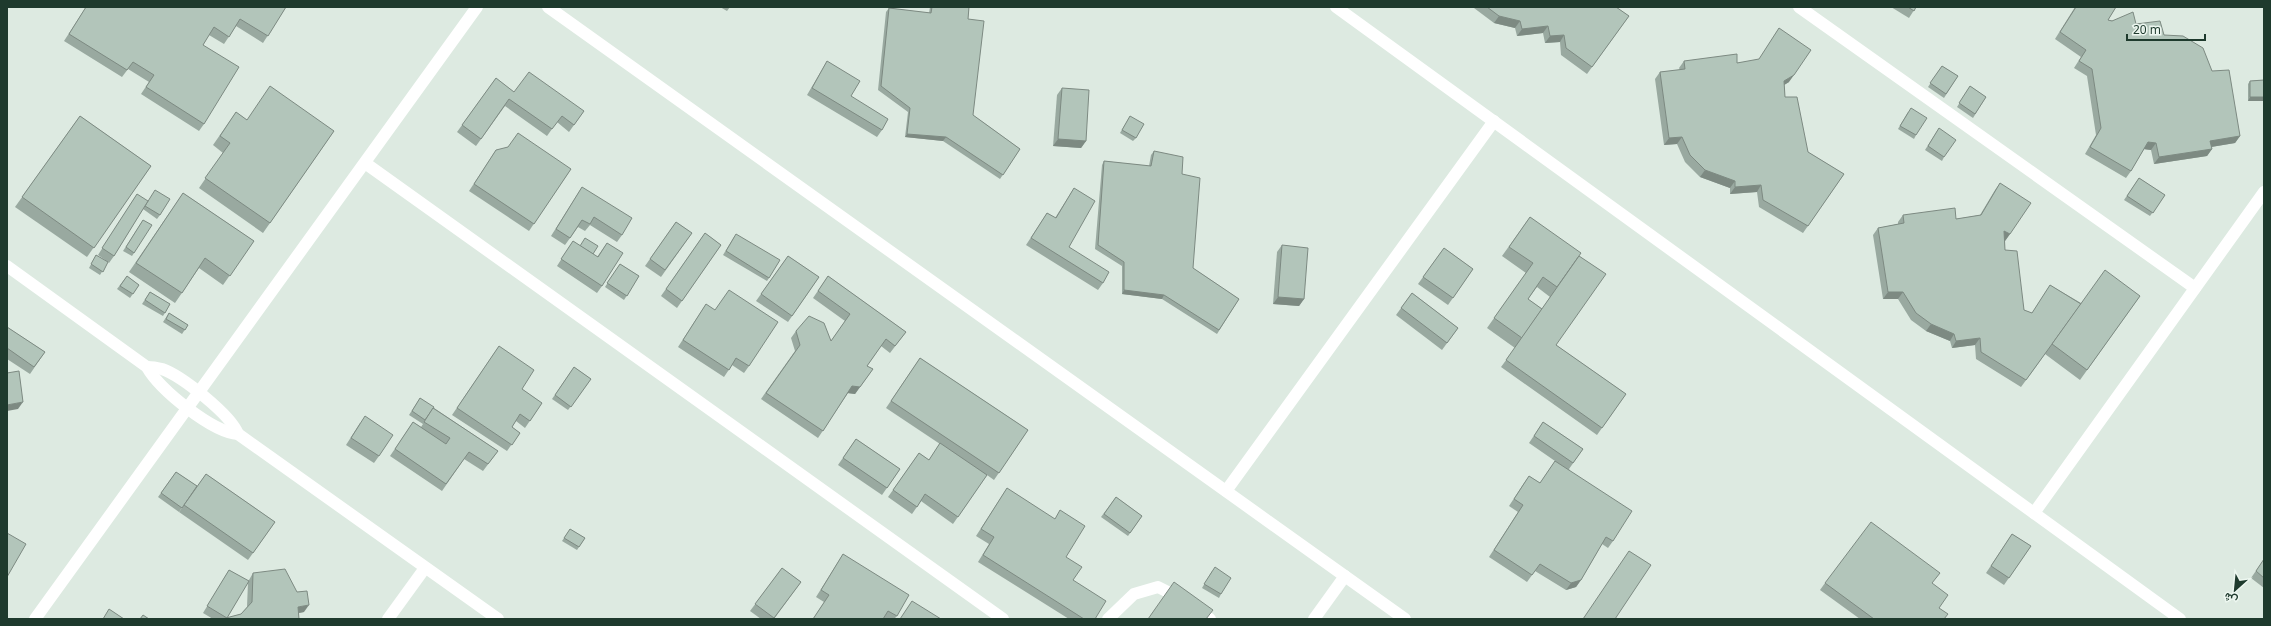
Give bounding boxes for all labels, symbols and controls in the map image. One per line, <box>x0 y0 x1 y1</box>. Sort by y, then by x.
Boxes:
scale bar <box>2127 16 2205 42</box>
text: 20 m <box>2133 21 2161 38</box>
north arrow <box>2215 570 2255 610</box>
text: ش <box>2221 590 2240 609</box>

